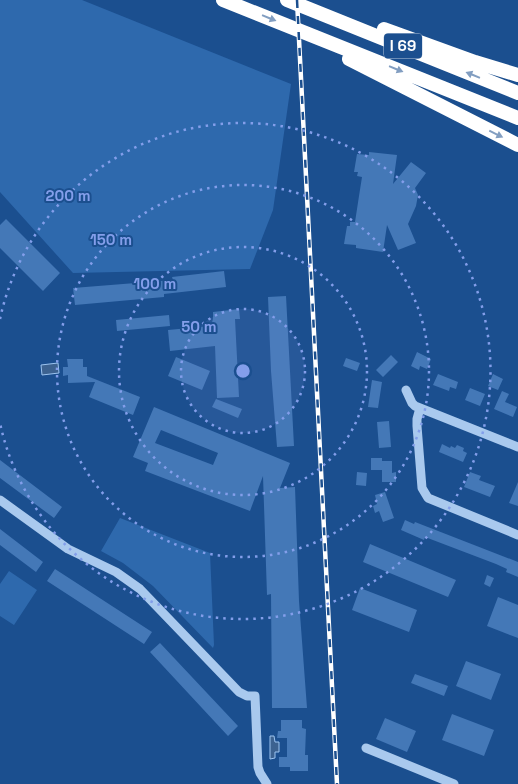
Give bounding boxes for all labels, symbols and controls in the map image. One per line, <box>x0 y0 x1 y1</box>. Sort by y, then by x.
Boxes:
one-way arrow <box>262 14 277 22</box>
road number: I 69 <box>384 34 422 58</box>
one-way arrow <box>389 65 404 73</box>
one-way arrow <box>466 70 480 78</box>
one-way arrow <box>489 130 503 138</box>
text: 200 m <box>46 186 90 205</box>
text: 150 m <box>90 230 132 249</box>
text: 100 m <box>134 274 176 293</box>
text: 50 m <box>181 317 217 336</box>
centre of rings <box>234 362 252 380</box>

